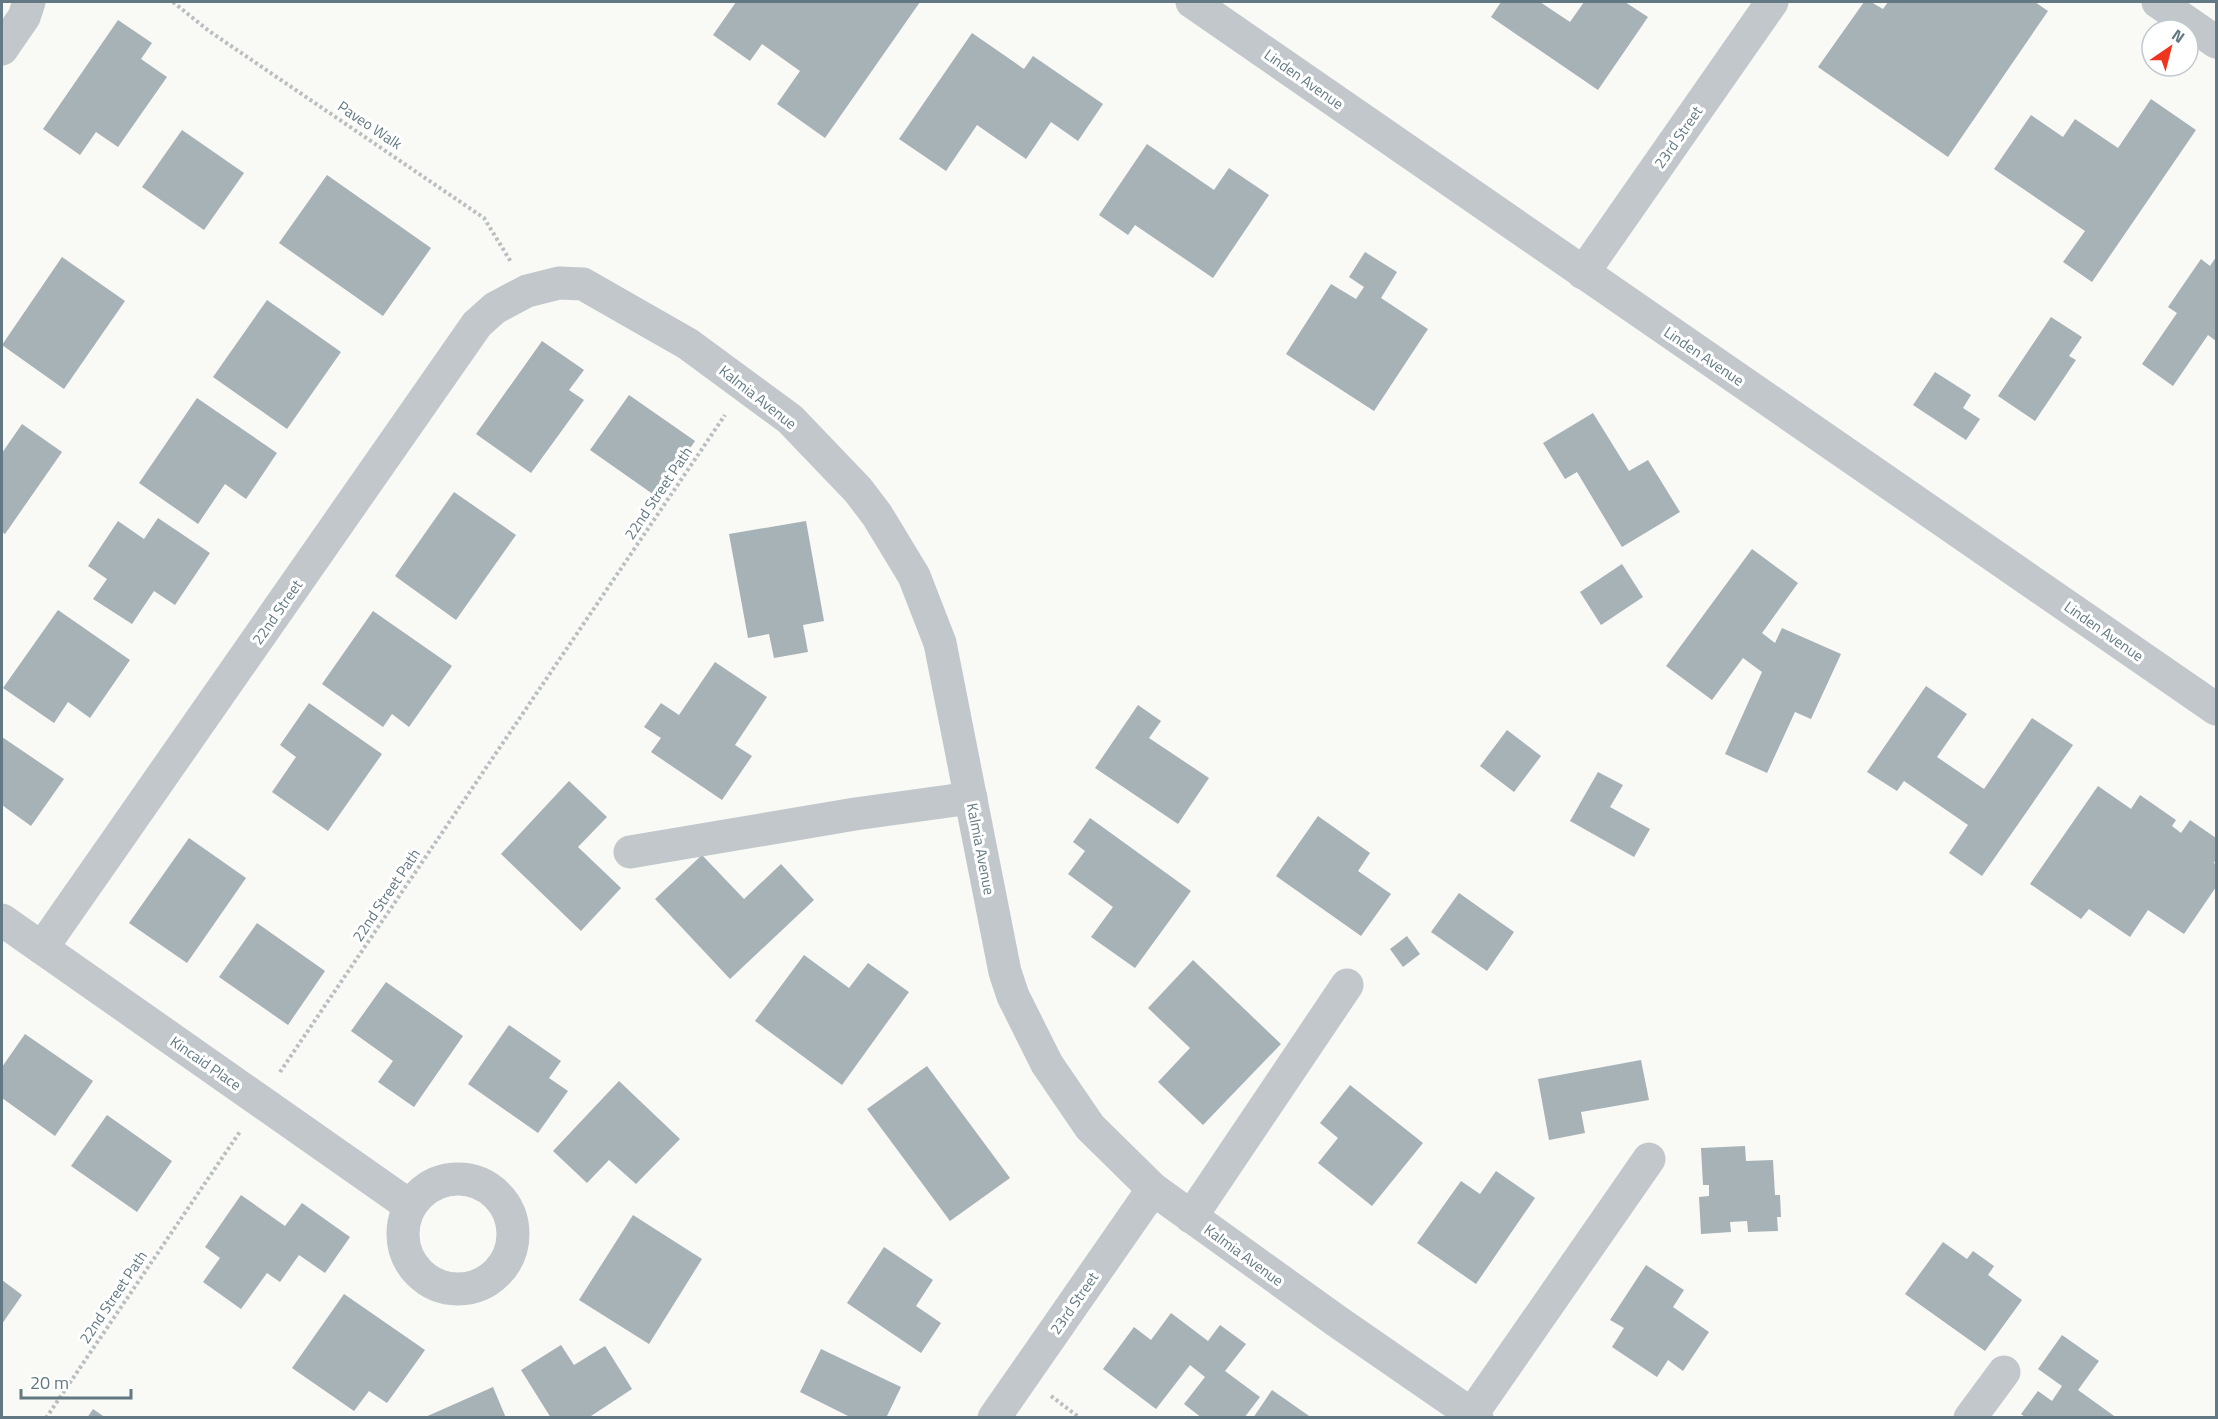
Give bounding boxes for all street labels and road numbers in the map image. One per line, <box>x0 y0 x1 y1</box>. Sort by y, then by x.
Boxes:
street label: Linden Avenue <box>1260 43 1348 115</box>
street label: Paveo Walk <box>333 95 407 155</box>
street label: 23rd Street <box>1648 100 1708 173</box>
street label: Linden Avenue <box>1659 321 1749 391</box>
street label: Kalmia Avenue <box>714 359 802 435</box>
street label: 22nd Street Path <box>618 442 698 544</box>
street label: 22nd Street <box>246 574 308 649</box>
street label: Linden Avenue <box>2060 595 2148 667</box>
street label: Kalmia Avenue <box>961 801 1001 897</box>
street label: 22nd Street Path <box>346 844 426 946</box>
street label: Kincaid Place <box>166 1030 246 1096</box>
street label: Kalmia Avenue <box>1200 1218 1288 1292</box>
street label: 22nd Street Path <box>73 1246 153 1348</box>
street label: 23rd Street <box>1044 1266 1104 1339</box>

